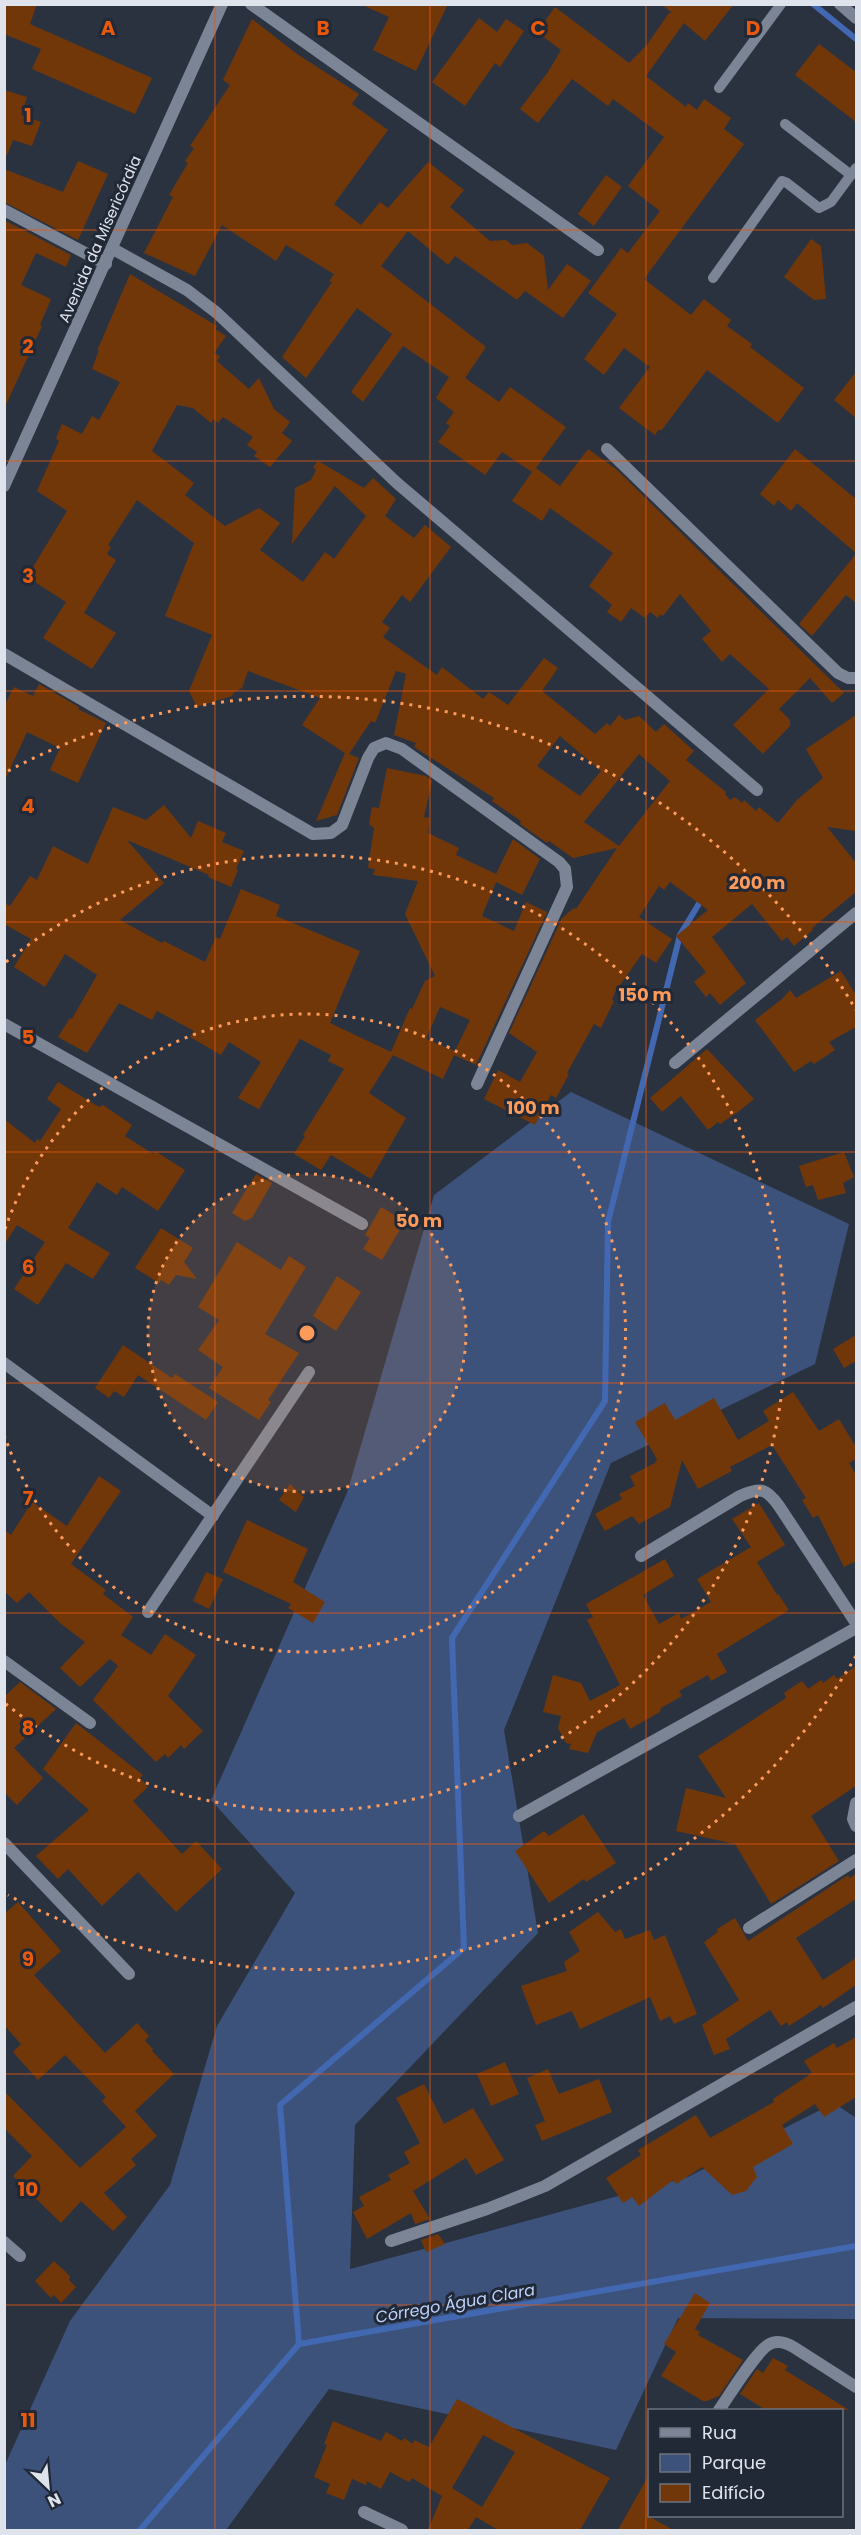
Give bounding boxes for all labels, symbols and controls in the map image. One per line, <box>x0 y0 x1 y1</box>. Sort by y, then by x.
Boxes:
text: A <box>101 14 116 42</box>
text: B <box>316 14 330 42</box>
text: C <box>530 14 546 42</box>
text: D <box>746 14 760 42</box>
text: 1 <box>24 101 32 129</box>
street label: Avenida da Misericórdia <box>53 152 146 326</box>
text: 2 <box>22 332 34 360</box>
text: 3 <box>22 562 34 590</box>
text: 4 <box>21 792 35 820</box>
text: 200 m <box>729 870 785 895</box>
text: 150 m <box>618 982 672 1007</box>
text: 5 <box>22 1023 35 1051</box>
text: 100 m <box>506 1095 560 1120</box>
text: 50 m <box>396 1208 442 1233</box>
text: 6 <box>22 1253 34 1281</box>
centre of rings <box>297 1323 317 1343</box>
text: 7 <box>23 1484 34 1512</box>
text: 8 <box>22 1714 34 1742</box>
text: 9 <box>22 1945 34 1973</box>
text: 10 <box>18 2175 38 2203</box>
water label: Córrego Água Clara <box>374 2278 537 2329</box>
text: 11 <box>20 2406 36 2434</box>
legend <box>648 2409 843 2517</box>
text: Rua <box>702 2420 737 2445</box>
text: Parque <box>702 2450 766 2475</box>
north arrow <box>18 2457 78 2517</box>
text: Edifício <box>702 2480 765 2505</box>
text: N <box>44 2487 65 2513</box>

